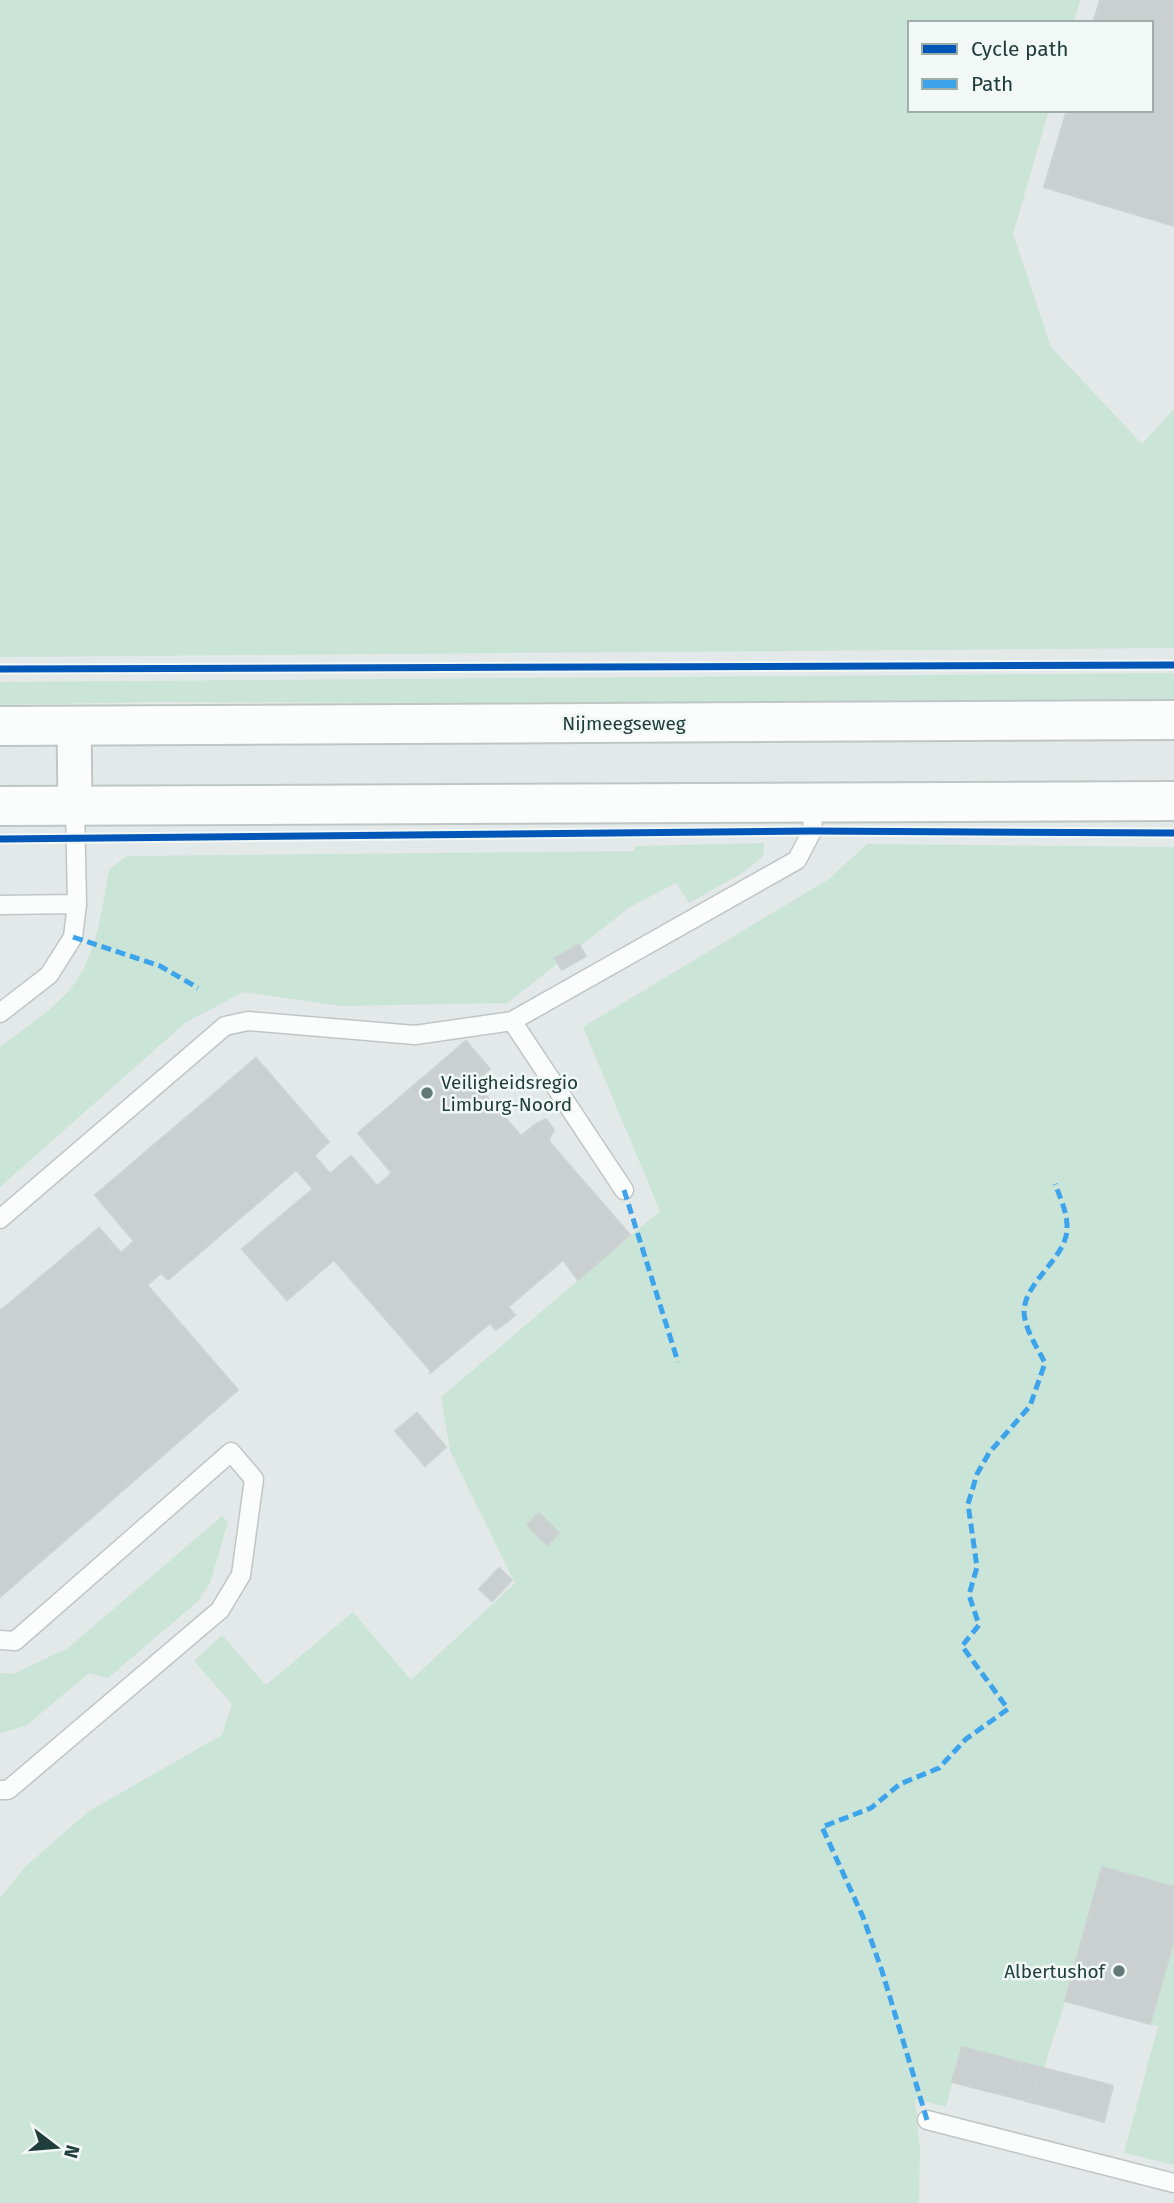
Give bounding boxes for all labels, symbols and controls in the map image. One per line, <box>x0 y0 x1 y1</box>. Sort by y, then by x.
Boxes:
legend <box>908 21 1153 112</box>
text: Cycle path <box>971 36 1069 62</box>
text: Path <box>971 71 1013 97</box>
street label: Nijmeegseweg <box>562 712 686 735</box>
place label: Veiligheidsregio Limburg-Noord <box>441 1071 578 1116</box>
marker: Veiligheidsregio Limburg-Noord <box>419 1085 435 1101</box>
place label: Albertushof <box>1004 1960 1107 1983</box>
marker: Albertushof <box>1111 1963 1127 1979</box>
north arrow <box>21 2112 91 2182</box>
text: N <box>59 2142 85 2161</box>

